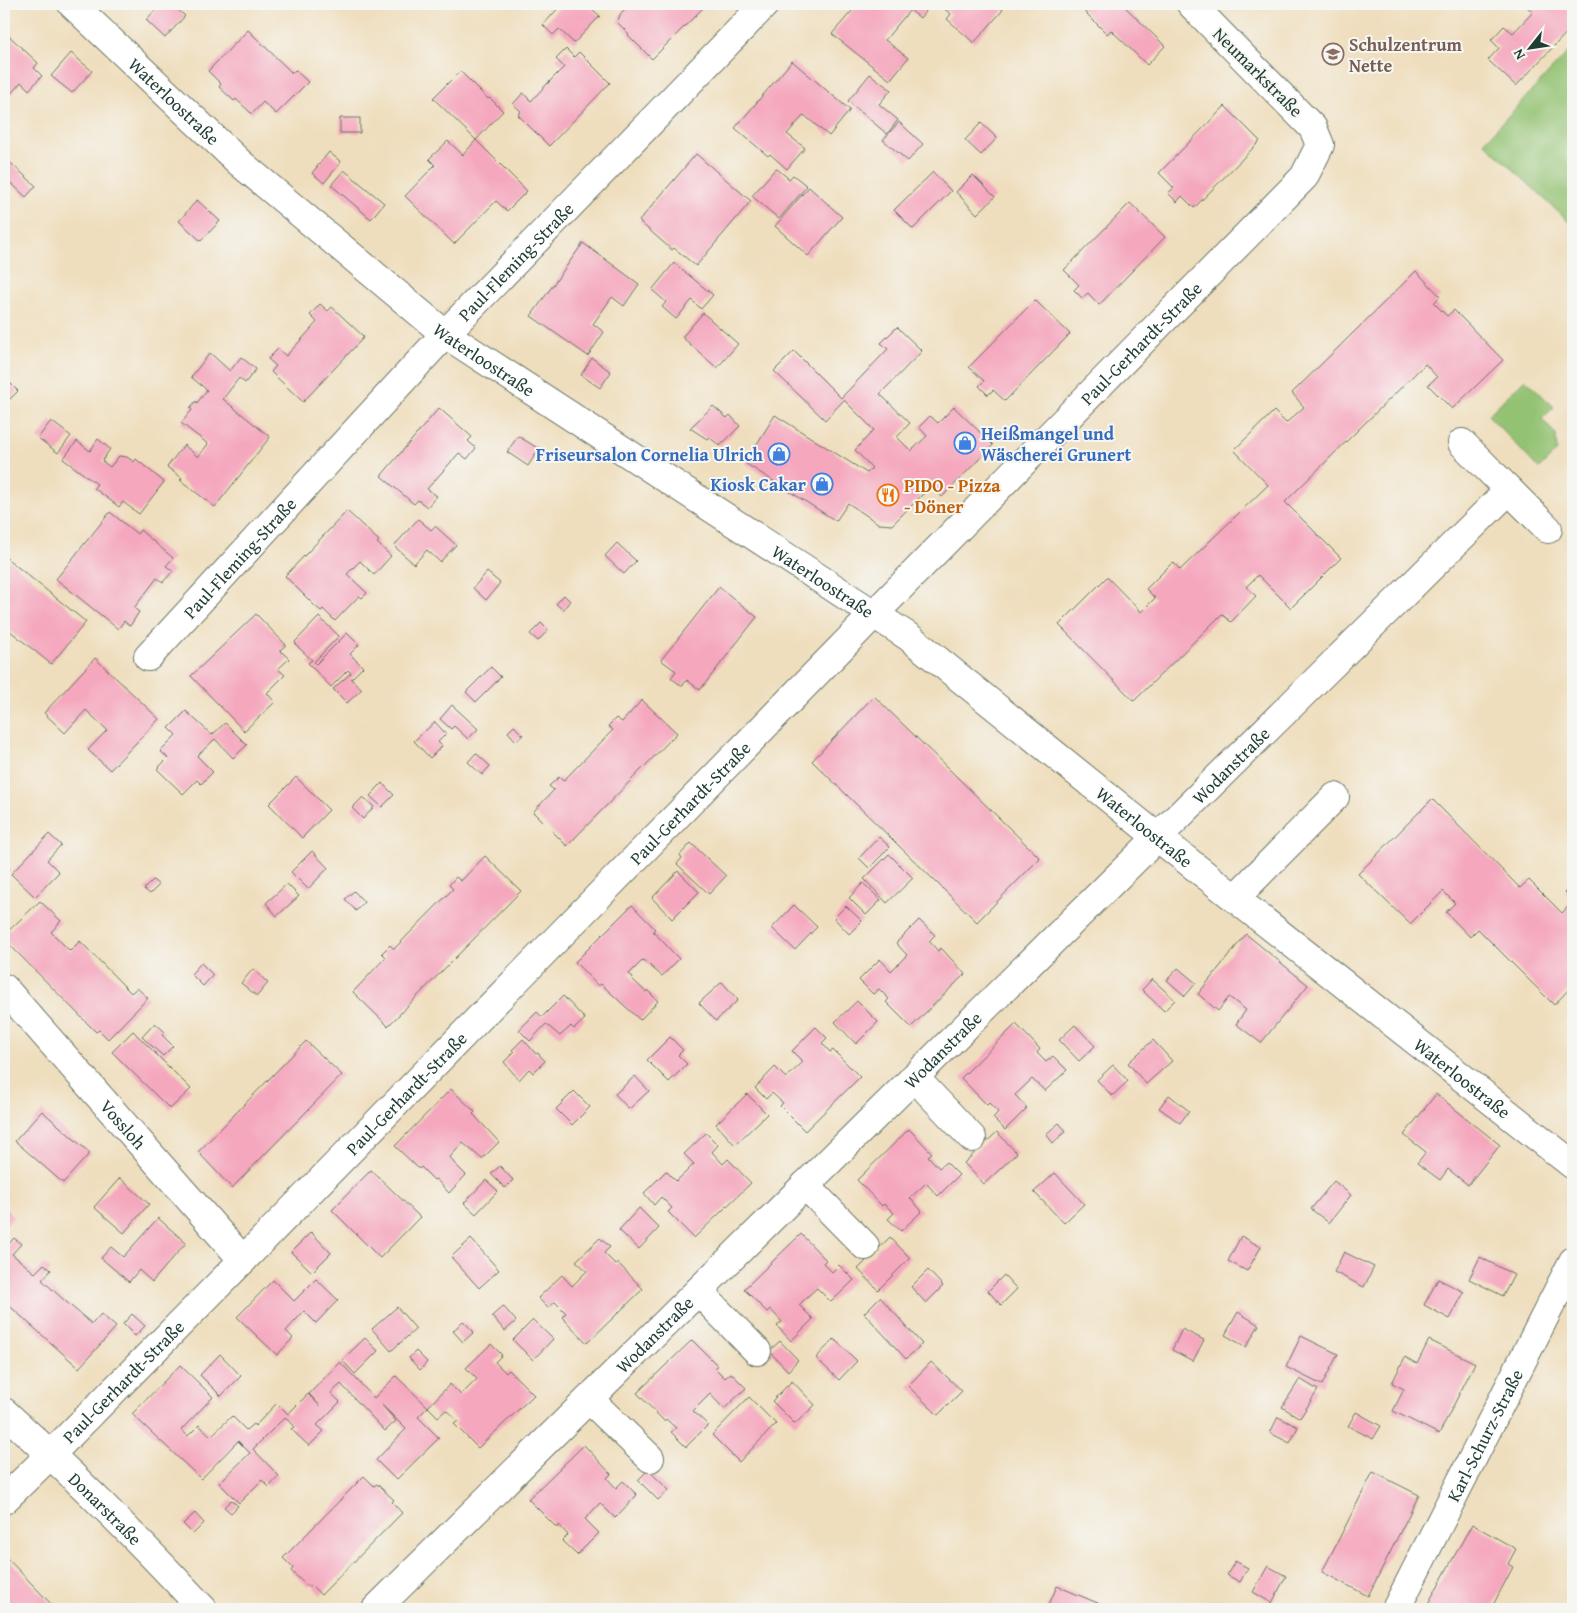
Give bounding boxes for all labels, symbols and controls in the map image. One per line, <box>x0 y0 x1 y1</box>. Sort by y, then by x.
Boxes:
street label: Neumarkstraße <box>1207 21 1309 123</box>
north arrow <box>1504 22 1554 72</box>
place label: Schulzentrum Nette <box>1349 31 1462 79</box>
school or university icon: Schulzentrum Nette <box>1321 42 1345 66</box>
text: N <box>1507 45 1530 64</box>
street label: Waterloostraße <box>123 51 226 151</box>
street label: Paul-Fleming-Straße <box>451 196 580 327</box>
street label: Paul-Gerhardt-Straße <box>1074 275 1208 411</box>
street label: Waterloostraße <box>427 316 541 403</box>
place label: Heißmangel und Wäscherei Grunert <box>981 420 1131 468</box>
shop icon: Heißmangel und Wäscherei Grunert <box>953 431 977 455</box>
place label: Friseursalon Cornelia Ulrich <box>536 441 763 468</box>
shop icon: Friseursalon Cornelia Ulrich <box>767 442 791 466</box>
place label: Kiosk Cakar <box>710 471 807 498</box>
shop icon: Kiosk Cakar <box>810 472 834 496</box>
place label: PIDO - Pizza - Döner <box>904 472 1001 520</box>
restaurant icon: PIDO - Pizza - Döner <box>876 483 900 507</box>
street label: Paul-Fleming-Straße <box>176 491 302 624</box>
street label: Waterloostraße <box>767 538 880 624</box>
street label: Wodanstraße <box>1185 720 1276 810</box>
street label: Paul-Gerhardt-Straße <box>623 735 757 871</box>
street label: Waterloostraße <box>1091 780 1199 874</box>
street label: Wodanstraße <box>897 1005 988 1095</box>
street label: Paul-Gerhardt-Straße <box>339 1025 473 1161</box>
street label: Waterloostraße <box>1408 1031 1517 1125</box>
street label: Vossloh <box>94 1093 153 1155</box>
street label: Wodanstraße <box>609 1289 699 1379</box>
street label: Paul-Gerhardt-Straße <box>56 1314 190 1449</box>
street label: Karl-Schurz-Straße <box>1439 1364 1529 1506</box>
street label: Donarstraße <box>63 1465 149 1551</box>

